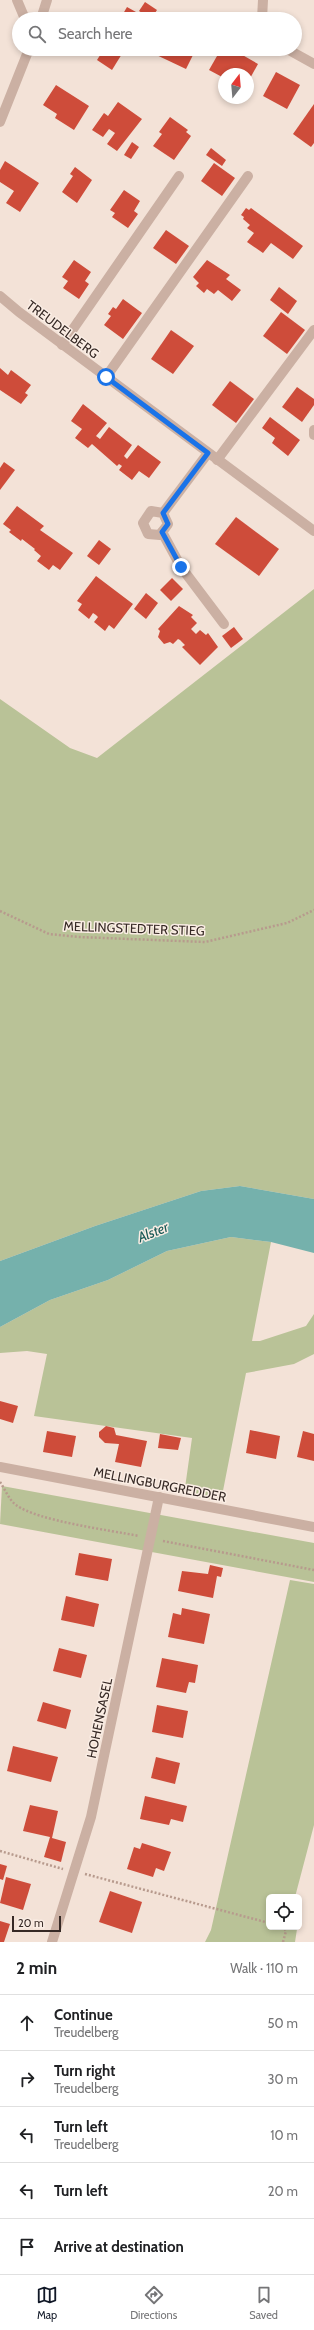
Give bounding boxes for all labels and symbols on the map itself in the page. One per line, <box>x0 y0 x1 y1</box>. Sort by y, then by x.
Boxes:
north arrow <box>218 68 254 104</box>
street label: TREUDELBERG <box>24 297 102 361</box>
route start <box>97 368 115 386</box>
route end <box>172 558 190 576</box>
street label: MELLINGSTEDTER STIEG <box>63 918 205 938</box>
water label: Alster <box>134 1217 172 1247</box>
street label: MELLINGBURGREDDER <box>92 1463 228 1505</box>
street label: HOHENSASEL <box>83 1676 115 1760</box>
scale bar <box>12 1914 61 1933</box>

